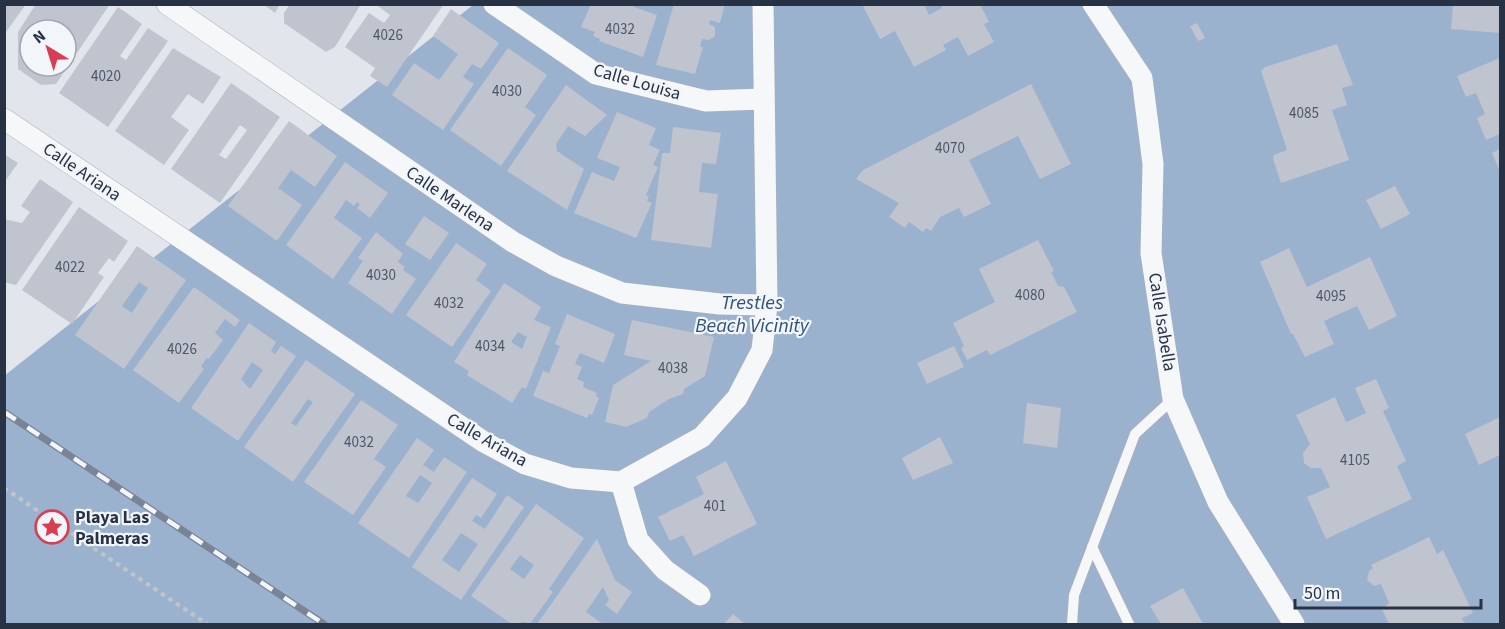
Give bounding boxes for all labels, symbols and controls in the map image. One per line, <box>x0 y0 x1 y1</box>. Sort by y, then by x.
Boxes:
north arrow <box>18 18 78 78</box>
house number: 4032 <box>605 19 635 40</box>
text: N <box>28 25 50 49</box>
house number: 4026 <box>373 25 403 46</box>
street label: Calle Louisa <box>590 58 684 106</box>
house number: 4020 <box>91 66 121 87</box>
house number: 4030 <box>492 81 522 102</box>
house number: 4085 <box>1289 103 1319 124</box>
street label: Calle Ariana <box>38 137 126 207</box>
house number: 4070 <box>935 138 965 159</box>
street label: Calle Marlena <box>401 160 499 238</box>
house number: 4022 <box>55 257 85 278</box>
house number: 4030 <box>366 265 396 286</box>
street label: Calle Isabella <box>1142 271 1182 373</box>
house number: 4080 <box>1015 285 1045 306</box>
house number: 4095 <box>1316 286 1346 307</box>
water label: Trestles Beach Vicinity <box>695 289 810 340</box>
house number: 4032 <box>434 293 464 314</box>
house number: 4034 <box>475 336 505 357</box>
house number: 4026 <box>167 339 197 360</box>
house number: 4038 <box>658 358 688 379</box>
street label: Calle Ariana <box>442 407 532 473</box>
house number: 4032 <box>344 432 374 453</box>
house number: 4105 <box>1340 450 1370 471</box>
house number: 401 <box>704 496 726 517</box>
place label: Playa Las Palmeras <box>75 505 149 551</box>
place icon: Playa Las Palmeras <box>34 509 70 545</box>
scale bar <box>1295 572 1481 610</box>
text: 50 m <box>1304 581 1340 606</box>

